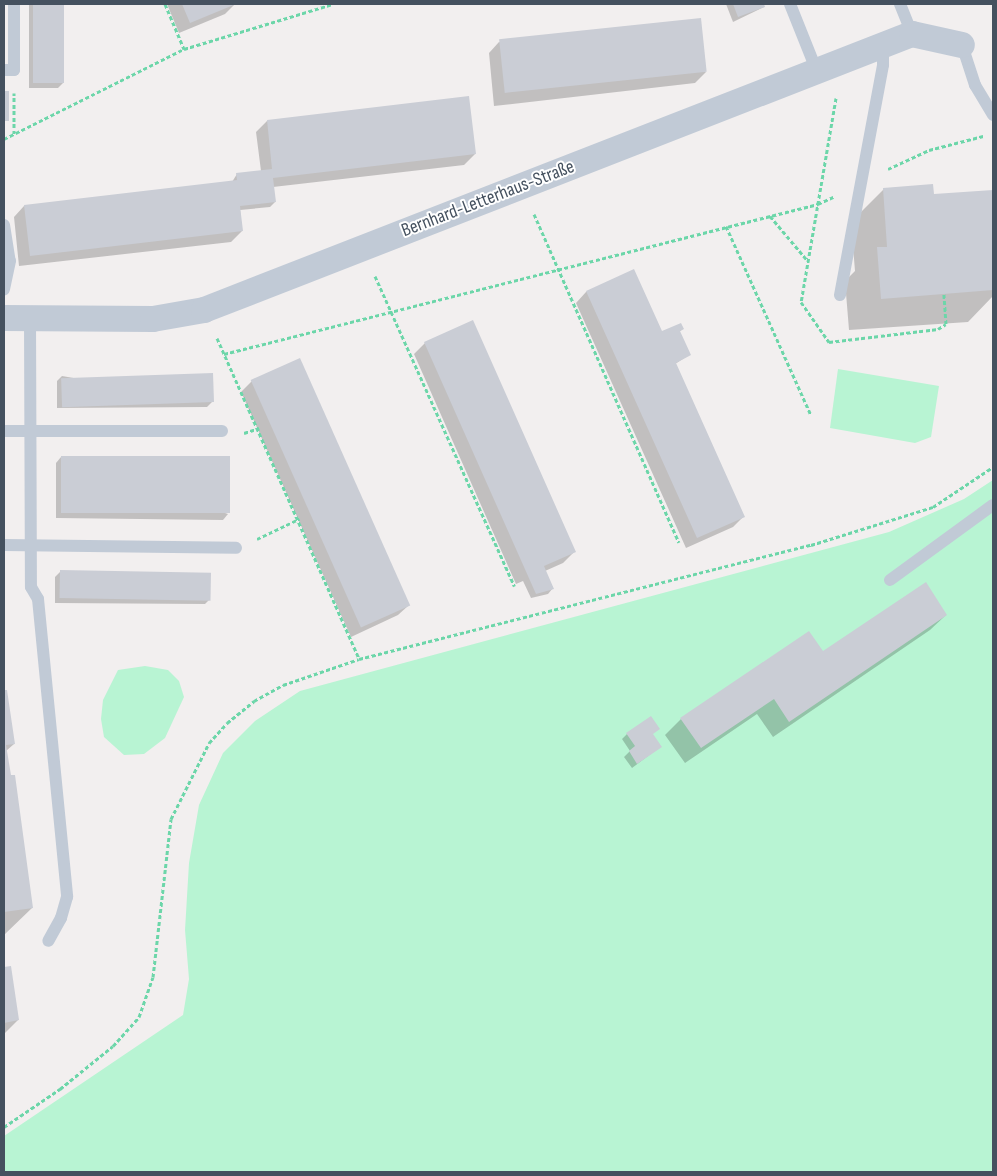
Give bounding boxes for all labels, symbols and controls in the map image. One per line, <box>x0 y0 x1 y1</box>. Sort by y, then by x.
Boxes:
street label: Bernhard-Letterhaus-Straße <box>398 156 578 242</box>

